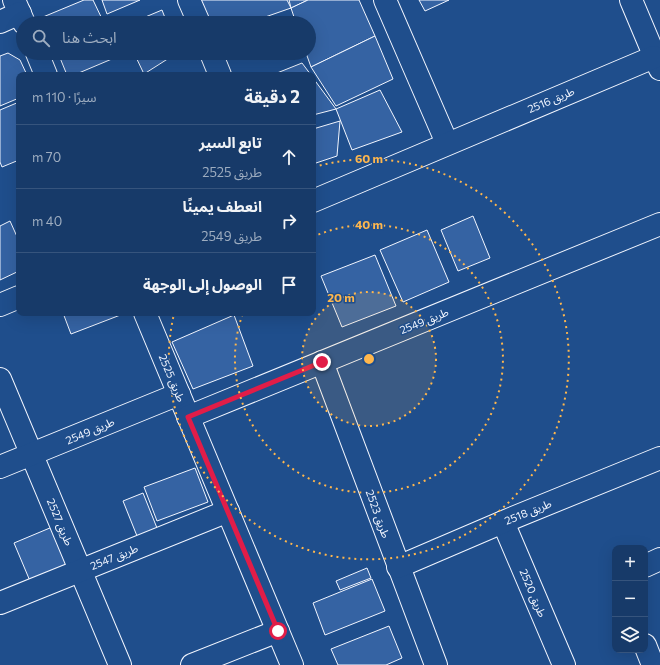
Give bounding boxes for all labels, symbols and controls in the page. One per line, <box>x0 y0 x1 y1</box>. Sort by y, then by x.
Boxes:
search box <box>16 16 316 60</box>
icon: search <box>30 27 52 49</box>
text: ابحث هنا <box>62 28 117 46</box>
street label: طريق 2516 <box>525 84 577 116</box>
text: 2 دقيقة <box>244 86 300 107</box>
text: سيرًا · 110 m <box>32 89 96 105</box>
text: تابع السير <box>199 133 262 151</box>
icon: ahead <box>278 146 300 168</box>
text: 70 m <box>32 149 61 165</box>
text: 60 m <box>355 151 383 165</box>
text: طريق 2525 <box>202 164 262 180</box>
text: انعطف يمينًا <box>182 197 262 215</box>
icon: right <box>278 210 300 232</box>
text: 40 m <box>32 213 62 229</box>
text: 40 m <box>355 217 383 231</box>
text: طريق 2549 <box>201 228 262 244</box>
icon: arrive <box>278 274 300 296</box>
text: الوصول إلى الوجهة <box>143 275 262 293</box>
text: 20 m <box>327 290 355 304</box>
street label: طريق 2549 <box>398 305 451 337</box>
street label: طريق 2525 <box>156 352 188 404</box>
centre of rings <box>362 352 376 366</box>
route end <box>313 353 331 371</box>
street label: طريق 2549 <box>64 415 116 448</box>
street label: طريق 2523 <box>363 488 393 540</box>
street label: طريق 2527 <box>44 496 76 548</box>
street label: طريق 2518 <box>502 496 554 528</box>
street label: طريق 2547 <box>88 541 140 573</box>
map controls <box>612 545 648 653</box>
button: + <box>612 545 648 581</box>
street label: طريق 2520 <box>516 567 549 619</box>
button: − <box>612 581 648 617</box>
button: layers <box>612 617 648 653</box>
route start <box>269 622 287 640</box>

